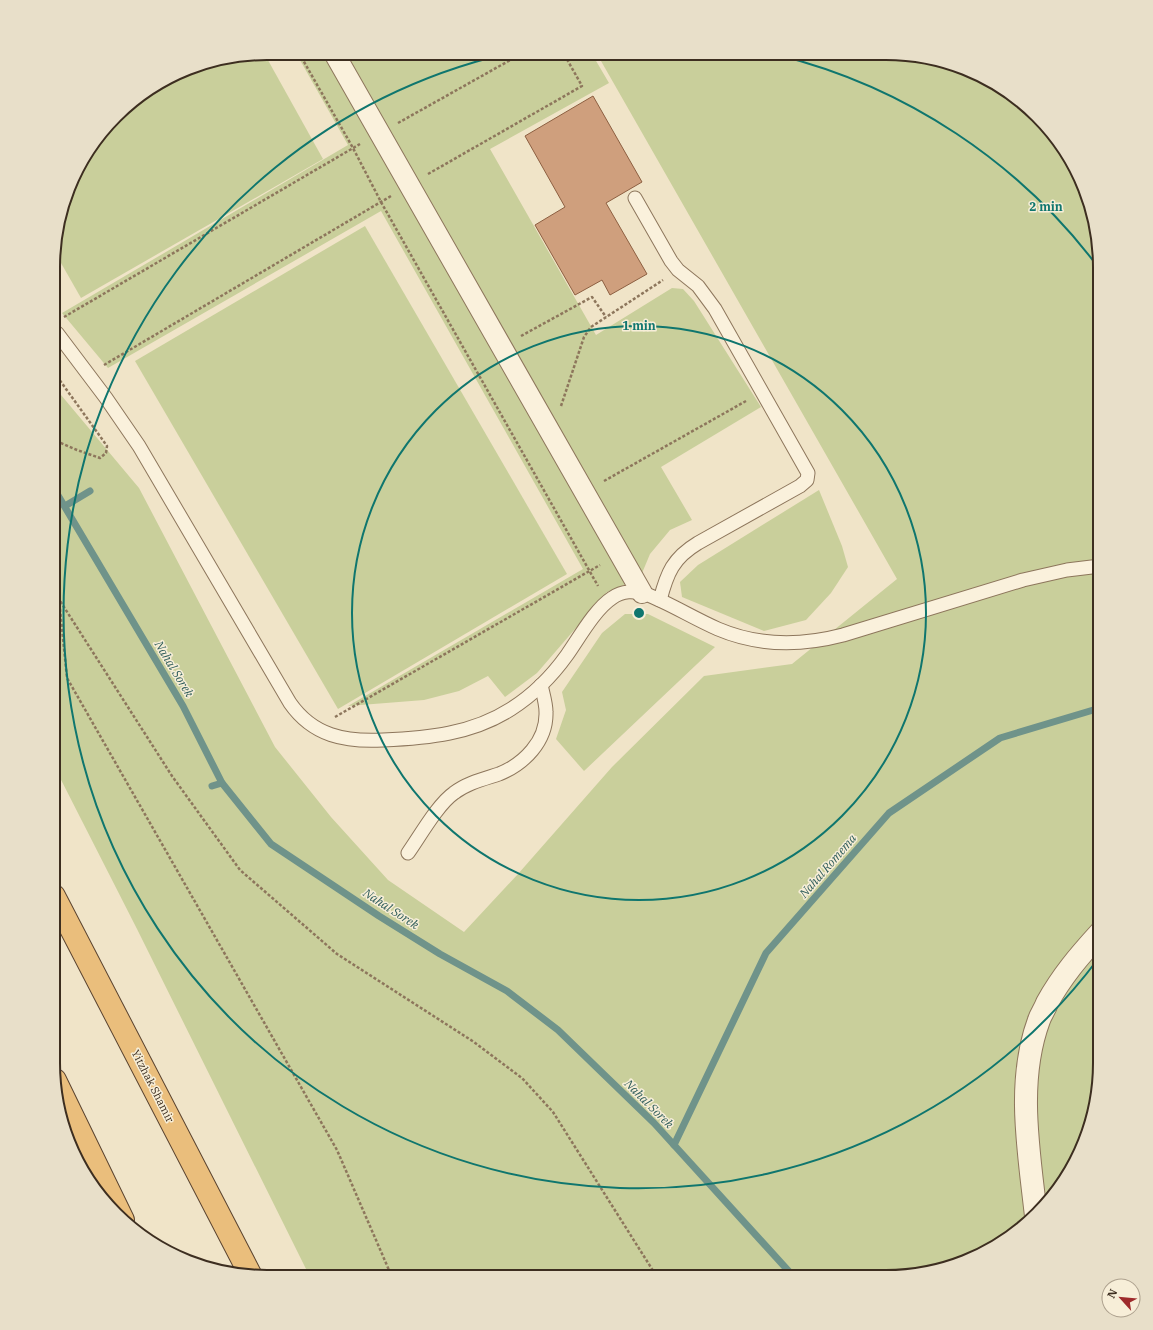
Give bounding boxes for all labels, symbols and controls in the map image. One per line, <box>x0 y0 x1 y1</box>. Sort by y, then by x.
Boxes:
text: 2 min <box>1029 199 1063 214</box>
text: 1 min <box>622 318 656 333</box>
centre of rings <box>632 606 646 620</box>
water label: Nahal Sorek <box>151 637 198 700</box>
water label: Nahal Romema <box>795 830 860 901</box>
water label: Nahal Sorek <box>360 884 422 932</box>
street label: Yitzhak Shamir <box>129 1047 177 1125</box>
water label: Nahal Sorek <box>621 1075 678 1132</box>
north arrow <box>1101 1278 1141 1318</box>
text: N <box>1104 1286 1120 1301</box>

